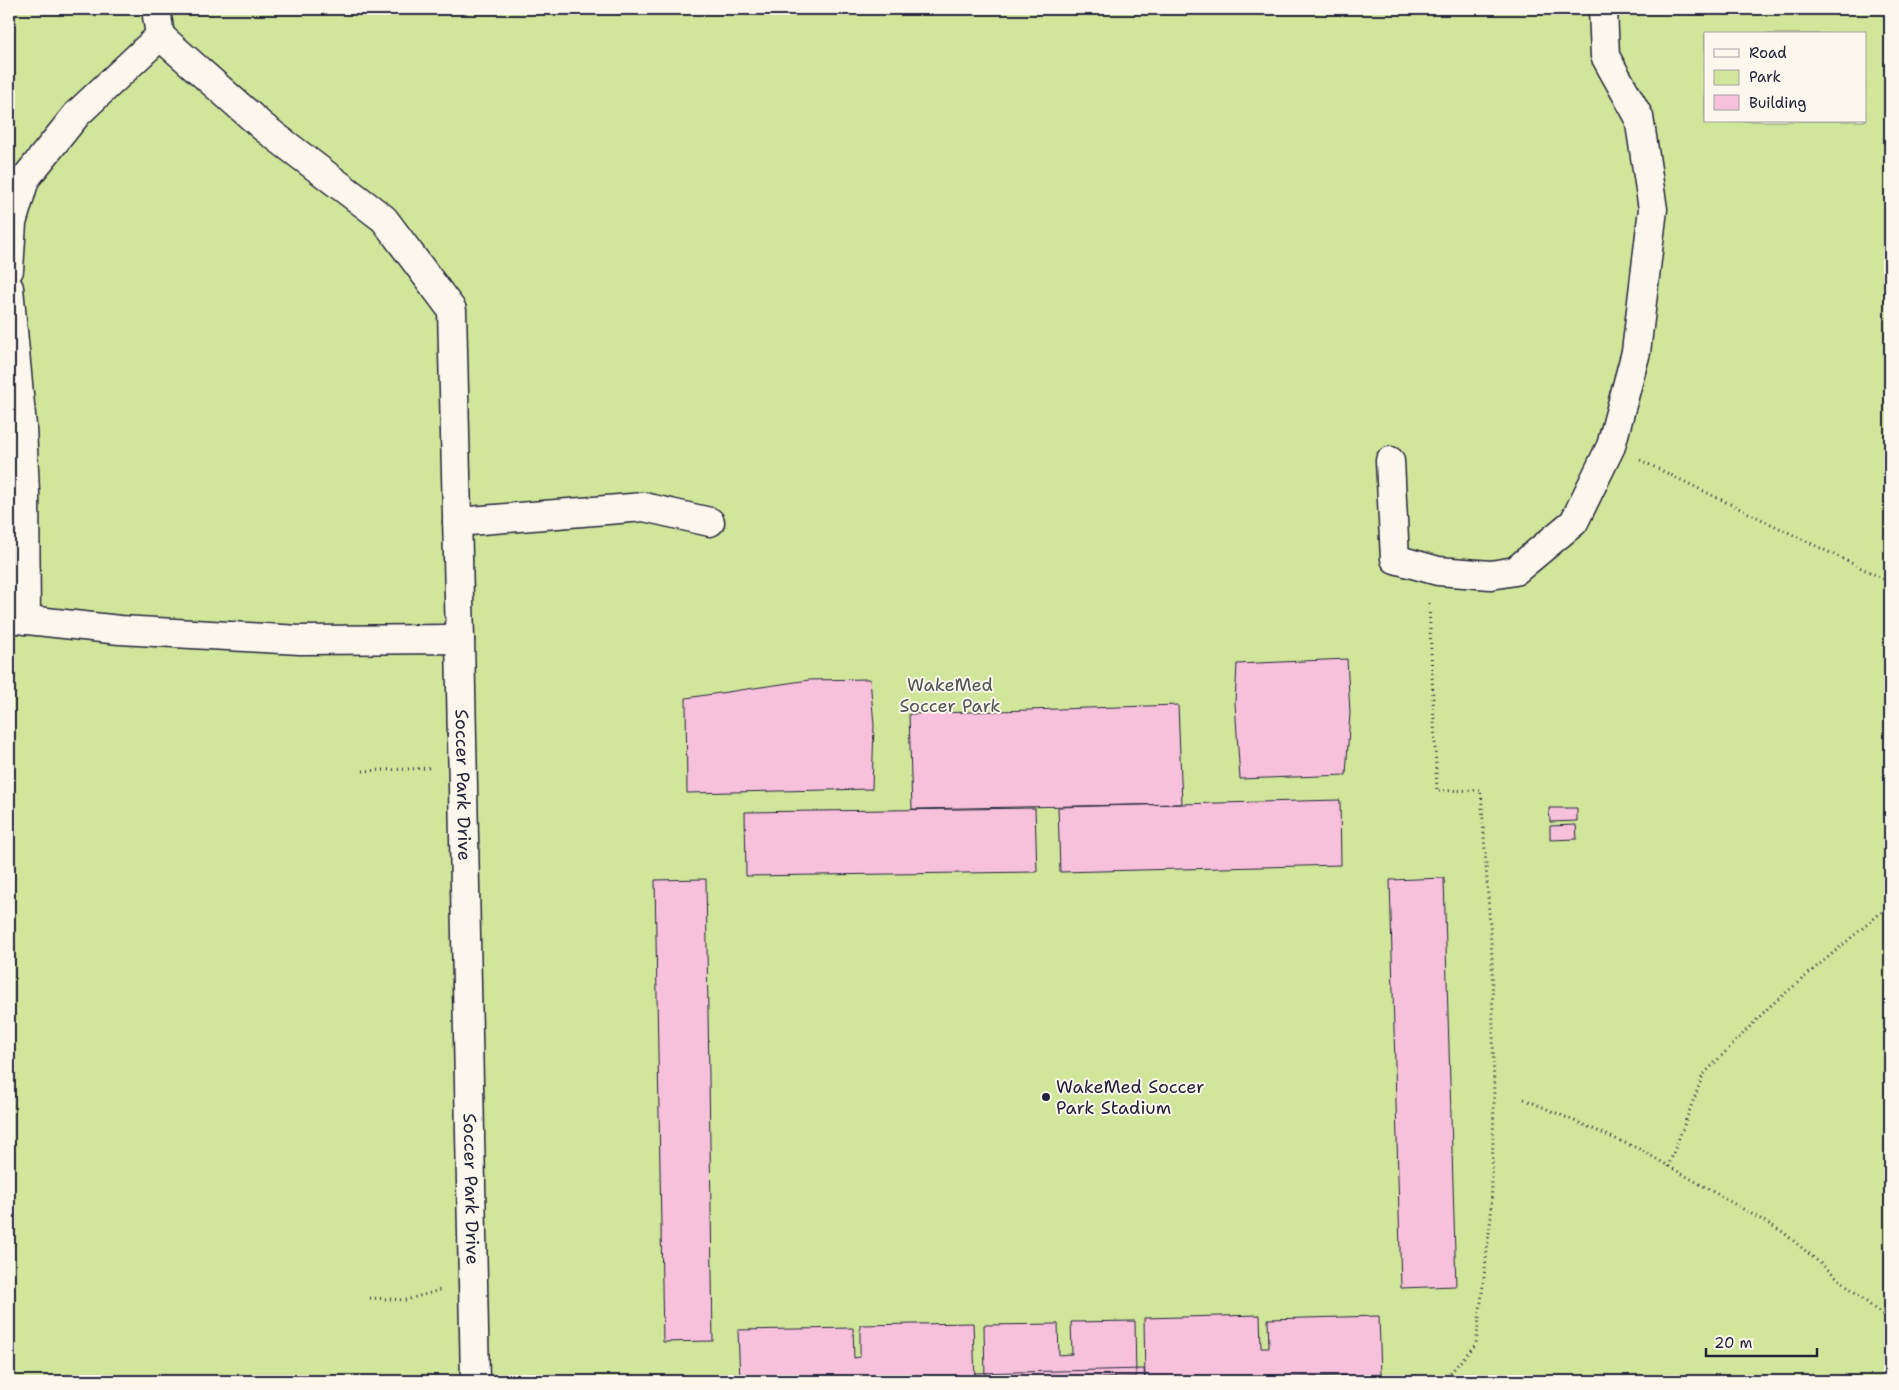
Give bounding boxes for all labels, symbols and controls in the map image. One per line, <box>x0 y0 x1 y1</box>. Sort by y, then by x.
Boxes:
legend <box>1704 32 1866 122</box>
text: Road <box>1749 43 1787 63</box>
text: Park <box>1749 67 1781 87</box>
text: Building <box>1749 93 1806 113</box>
park label: WakeMed Soccer Park <box>899 673 1001 718</box>
street label: Soccer Park Drive <box>449 709 476 861</box>
place label: WakeMed Soccer Park Stadium <box>1056 1075 1205 1120</box>
marker: WakeMed Soccer Park Stadium <box>1040 1091 1052 1103</box>
street label: Soccer Park Drive <box>458 1113 485 1265</box>
scale bar <box>1706 1325 1818 1357</box>
text: 20 m <box>1714 1333 1753 1353</box>

